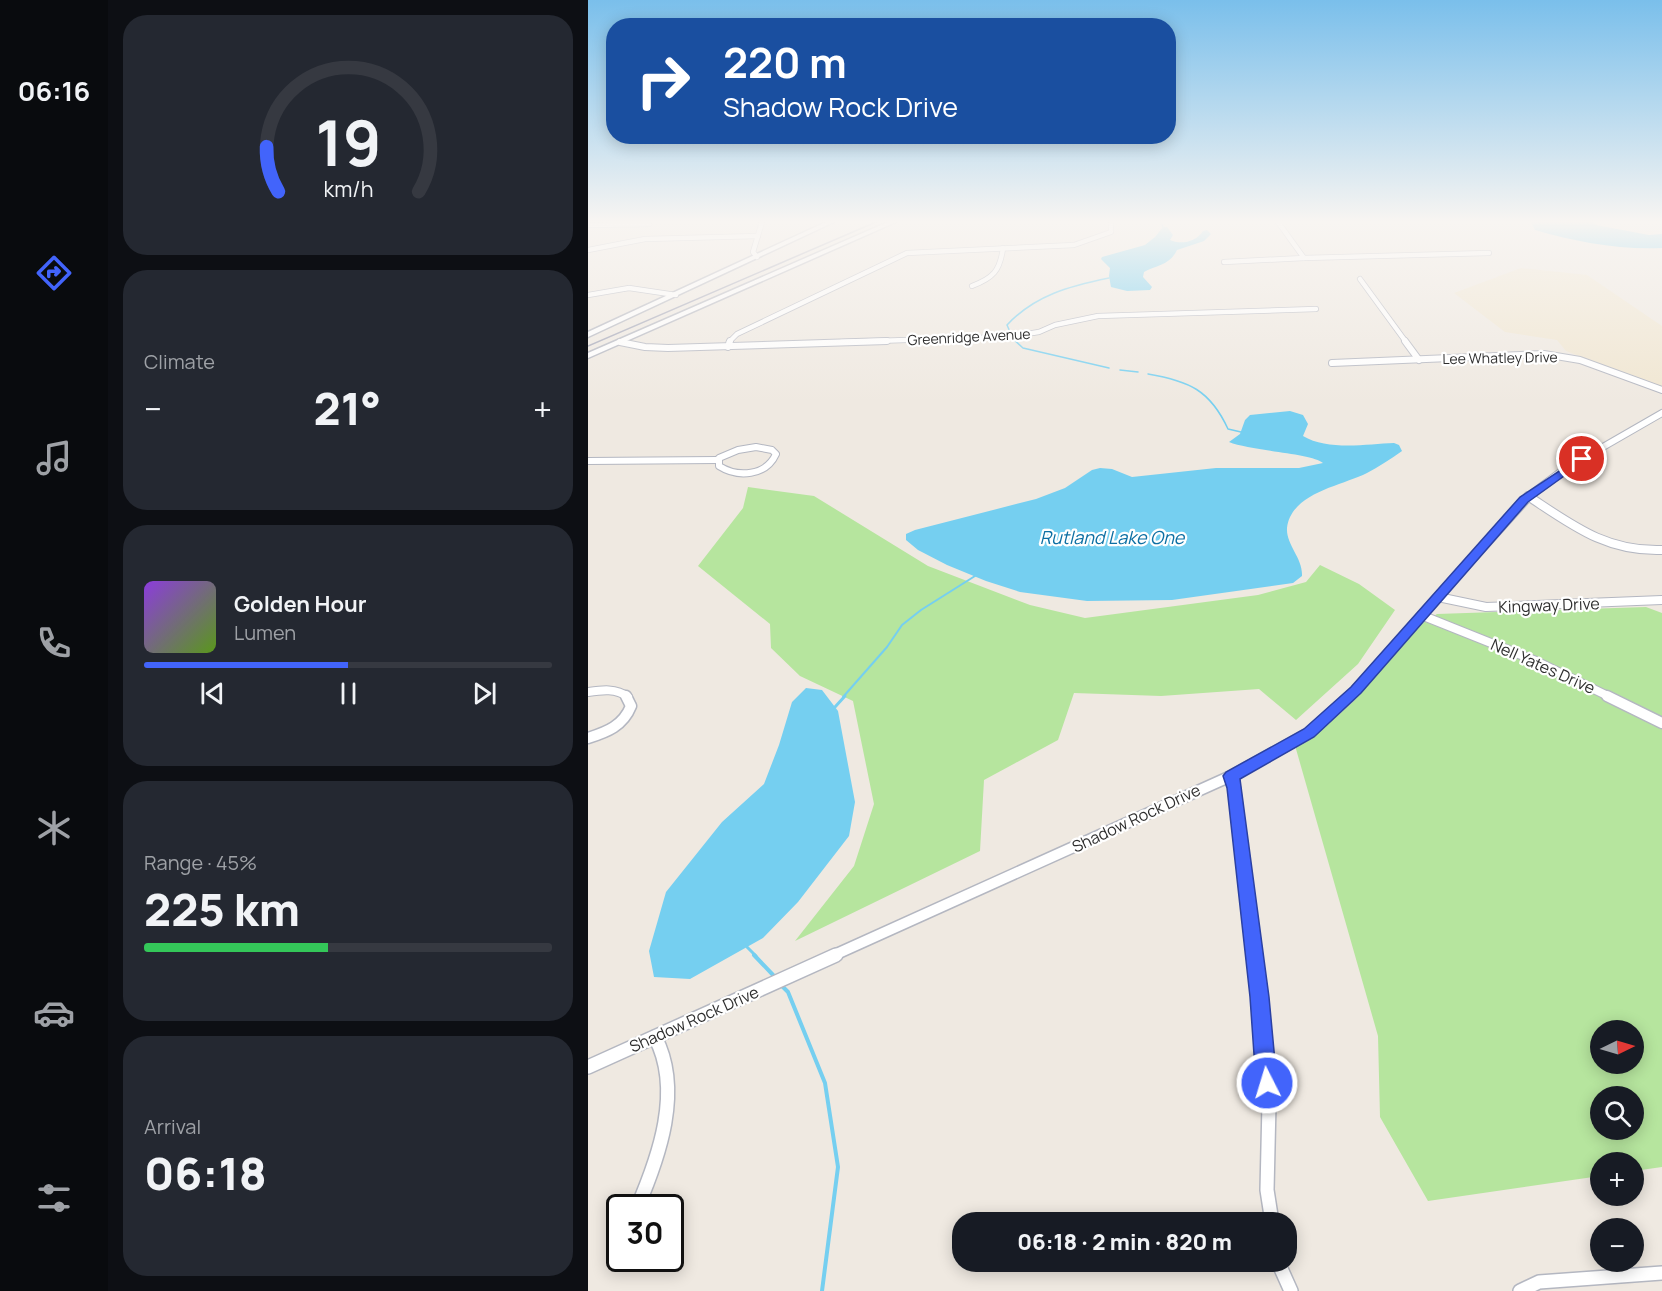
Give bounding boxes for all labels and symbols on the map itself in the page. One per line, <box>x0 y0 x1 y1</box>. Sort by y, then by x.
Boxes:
street label: Greenridge Avenue <box>907 324 1031 349</box>
street label: Lee Whatley Drive <box>1442 347 1558 368</box>
pin <box>1556 433 1607 484</box>
water label: Rutland Lake One <box>1040 525 1186 549</box>
street label: Kingway Drive <box>1498 592 1600 618</box>
street label: Nell Yates Drive <box>1487 633 1599 699</box>
street label: Shadow Rock Drive <box>1068 779 1204 857</box>
street label: Shadow Rock Drive <box>626 981 762 1057</box>
north arrow <box>1590 1020 1644 1074</box>
position arrow <box>1235 1051 1299 1115</box>
speed limit sign: 30 <box>606 1194 684 1272</box>

